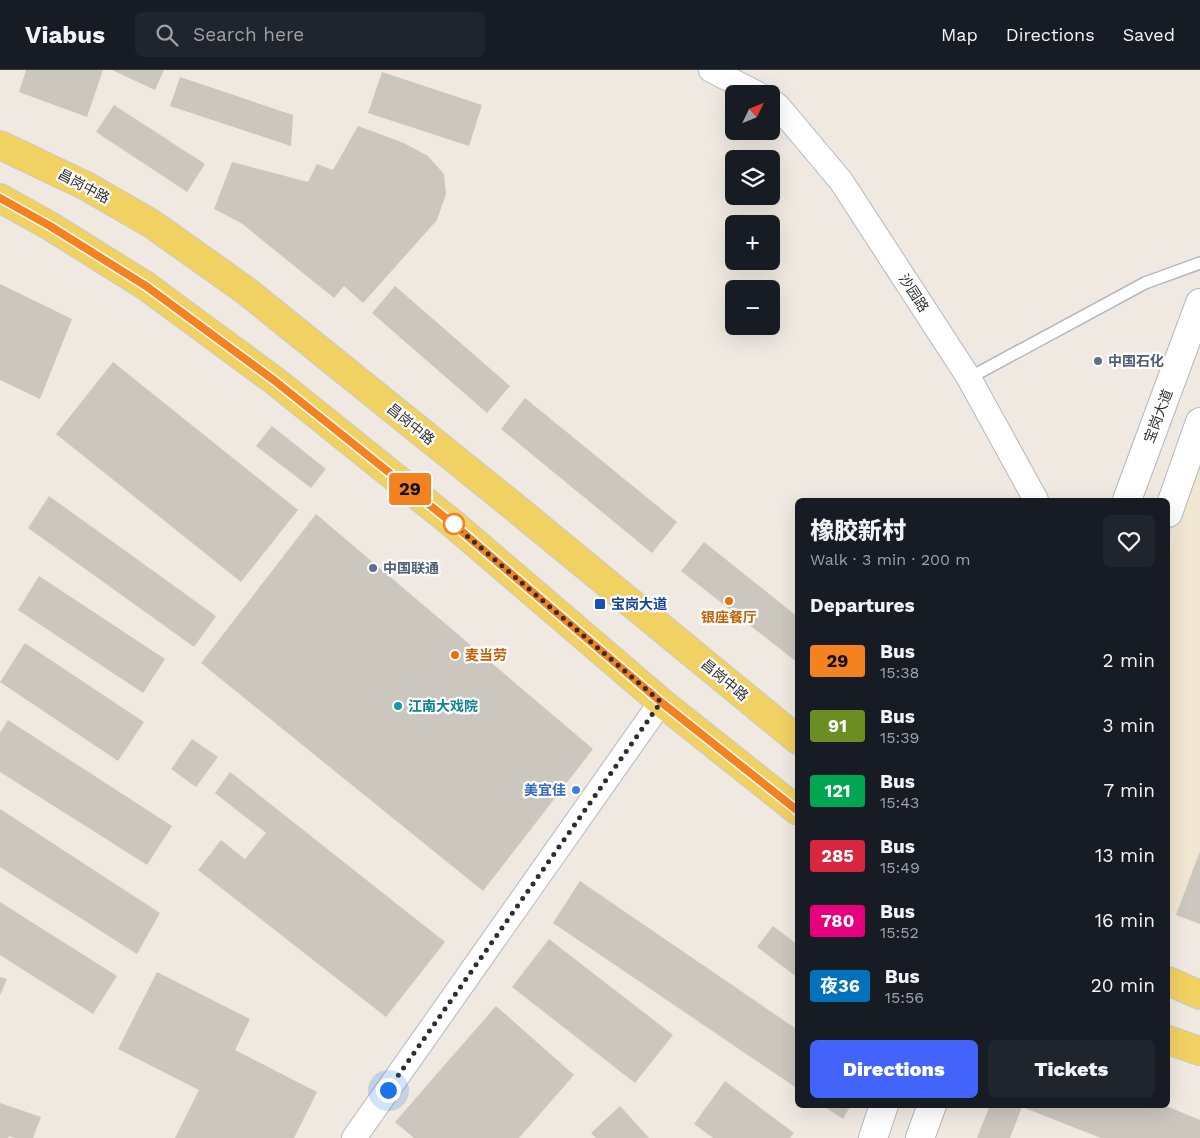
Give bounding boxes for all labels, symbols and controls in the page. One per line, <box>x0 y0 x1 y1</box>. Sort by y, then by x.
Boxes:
search box <box>135 12 485 57</box>
text: Viabus <box>25 21 105 49</box>
icon: search <box>153 21 181 49</box>
text: Search here <box>193 23 304 46</box>
text: Map <box>941 24 978 45</box>
text: Directions <box>1006 24 1095 45</box>
text: Saved <box>1123 24 1175 45</box>
north arrow <box>725 85 780 140</box>
map controls <box>725 85 780 335</box>
button: layers <box>725 150 780 205</box>
street label: 昌岗中路 <box>56 166 112 206</box>
button: + <box>725 215 780 270</box>
street label: 沙园路 <box>896 271 932 315</box>
button: − <box>725 280 780 335</box>
place label: 中国石化 <box>1108 353 1164 369</box>
marker: 中国石化 <box>1092 355 1104 367</box>
street label: 宝岗大道 <box>1140 387 1176 445</box>
street label: 昌岗中路 <box>384 400 438 448</box>
line badge: 29 <box>388 473 432 505</box>
text: 29 <box>399 478 421 499</box>
unlabelled marker <box>443 513 465 535</box>
button: heart <box>1103 515 1155 567</box>
text: 橡胶新村 <box>810 517 906 545</box>
text: Walk · 3 min · 200 m <box>810 550 971 569</box>
place label: 中国联通 <box>383 560 439 576</box>
marker: 中国联通 <box>367 562 379 574</box>
text: Departures <box>810 594 915 617</box>
marker: 银座餐厅 <box>723 595 735 607</box>
place label: 宝岗大道 <box>611 596 667 612</box>
marker: 宝岗大道 <box>593 597 607 611</box>
place label: 银座餐厅 <box>701 609 757 625</box>
text: Bus <box>880 640 915 663</box>
place label: 麦当劳 <box>465 647 507 663</box>
marker: 麦当劳 <box>449 649 461 661</box>
text: 2 min <box>1103 649 1155 672</box>
text: 29 <box>827 650 848 671</box>
street label: 昌岗中路 <box>698 656 752 704</box>
text: 15:38 <box>880 663 919 682</box>
place label: 江南大戏院 <box>408 698 478 714</box>
marker: 江南大戏院 <box>392 700 404 712</box>
text: Bus <box>880 705 915 728</box>
text: 3 min <box>1103 714 1155 737</box>
text: 91 <box>828 715 847 736</box>
text: 15:39 <box>880 728 920 747</box>
text: Bus <box>880 770 915 793</box>
text: 7 min <box>1104 779 1155 802</box>
text: 121 <box>824 780 851 801</box>
place label: 美宜佳 <box>524 782 566 798</box>
marker: 美宜佳 <box>570 784 582 796</box>
text: 15:43 <box>880 793 919 812</box>
text: Bus <box>880 835 915 858</box>
text: 13 min <box>1095 844 1155 867</box>
text: 285 <box>821 845 854 866</box>
text: 15:49 <box>880 858 920 877</box>
text: Bus <box>880 900 915 923</box>
text: 16 min <box>1095 909 1155 932</box>
text: 780 <box>821 910 854 931</box>
text: 15:52 <box>880 923 919 942</box>
text: Bus <box>885 965 920 988</box>
text: 20 min <box>1091 974 1155 997</box>
text: 夜36 <box>820 975 860 996</box>
text: 15:56 <box>885 988 924 1007</box>
button: Directions <box>810 1040 978 1098</box>
button: Tickets <box>988 1040 1155 1098</box>
your location <box>376 1078 401 1103</box>

